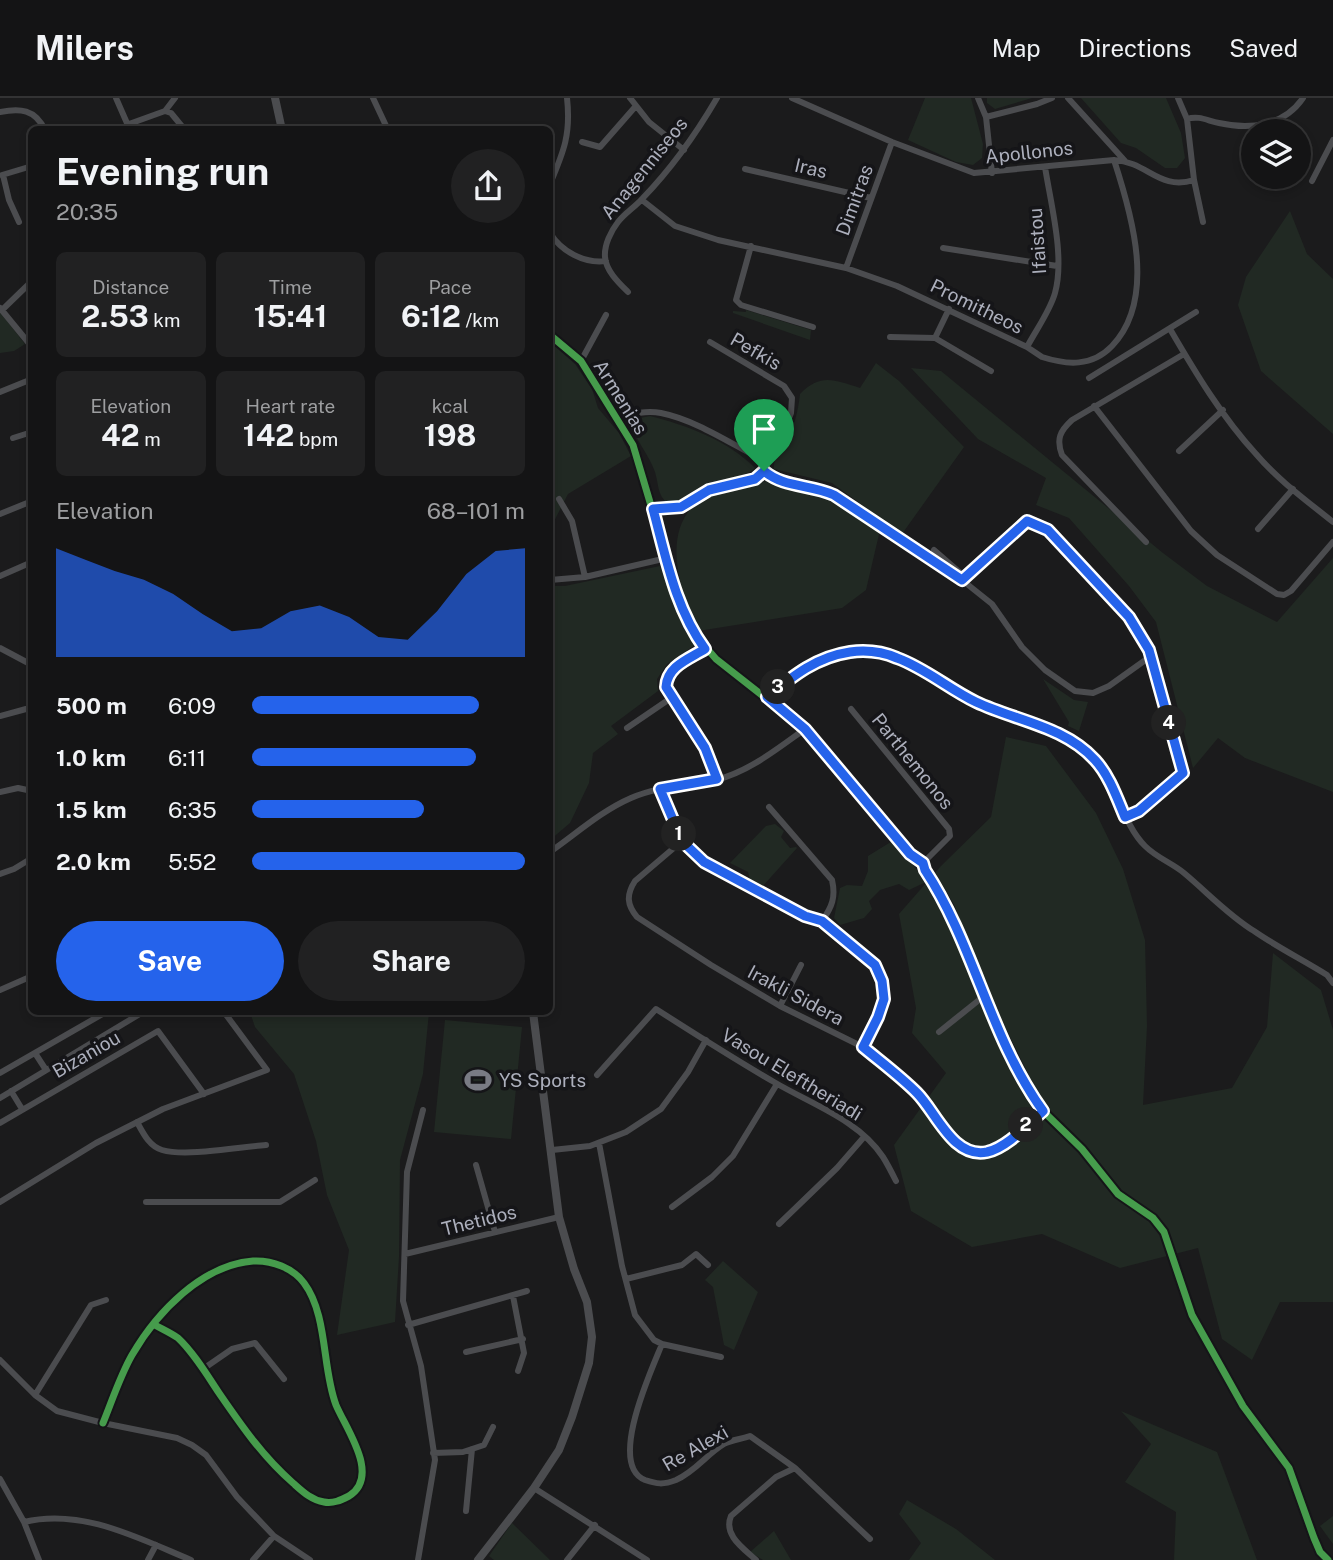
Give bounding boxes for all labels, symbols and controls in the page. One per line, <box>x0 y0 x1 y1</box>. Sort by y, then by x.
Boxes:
text: Milers <box>35 29 134 67</box>
text: Map <box>992 34 1041 62</box>
text: Directions <box>1079 34 1191 62</box>
text: Saved <box>1229 34 1298 62</box>
street label: Anagenniseos <box>596 113 692 223</box>
map controls <box>1241 119 1311 189</box>
button: layers <box>1241 119 1311 189</box>
street label: Apollonos <box>984 136 1074 168</box>
text: Evening run <box>56 149 269 194</box>
button: share <box>451 149 525 223</box>
street label: Iras <box>793 154 829 182</box>
street label: Dimitras <box>831 162 877 238</box>
text: 20:35 <box>56 198 118 225</box>
street label: Ifaistou <box>1024 207 1050 275</box>
street label: Promitheos <box>927 274 1027 338</box>
text: Distance <box>92 276 169 298</box>
text: Time <box>269 276 312 298</box>
text: Pace <box>428 276 472 298</box>
text: 2.53 <box>81 298 149 334</box>
text: 15:41 <box>254 298 327 334</box>
text: 6:12 <box>401 298 461 334</box>
text: km <box>149 309 180 331</box>
text: /km <box>461 309 499 331</box>
street label: Pefkis <box>727 328 785 374</box>
street label: Armenias <box>589 356 653 438</box>
text: Elevation <box>91 395 171 417</box>
text: Heart rate <box>246 395 335 417</box>
text: kcal <box>432 395 469 417</box>
pin <box>734 399 794 471</box>
icon: arrive <box>745 410 783 448</box>
text: 42 <box>101 417 140 453</box>
text: 142 <box>243 417 294 453</box>
text: 198 <box>424 417 476 453</box>
text: m <box>140 428 161 450</box>
text: bpm <box>294 428 338 450</box>
text: Elevation <box>56 497 154 524</box>
text: 68–101 m <box>427 497 525 524</box>
pin: 3 <box>760 670 796 704</box>
text: 3 <box>771 675 784 697</box>
text: 500 m <box>56 692 127 719</box>
text: 6:09 <box>168 692 216 719</box>
pin: 4 <box>1152 706 1186 740</box>
street label: Parthemonos <box>868 709 958 813</box>
text: 4 <box>1162 711 1175 733</box>
text: 1.0 km <box>56 744 126 771</box>
text: 6:11 <box>168 744 206 771</box>
text: 1.5 km <box>56 796 127 823</box>
text: 6:35 <box>168 796 217 823</box>
pin: 1 <box>662 816 696 852</box>
text: 1 <box>674 822 683 844</box>
text: 2.0 km <box>56 848 131 875</box>
text: 5:52 <box>168 848 216 875</box>
button: Save <box>56 921 284 1001</box>
button: Share <box>298 921 525 1001</box>
street label: Irakli Sidera <box>744 960 848 1030</box>
street label: Vasou Eleftheriadi <box>718 1023 866 1125</box>
street label: Bizaniou <box>48 1026 124 1082</box>
sports icon: YS Sports <box>463 1065 493 1095</box>
place label: YS Sports <box>499 1069 586 1091</box>
pin: 2 <box>1009 1108 1044 1142</box>
text: 2 <box>1019 1113 1032 1135</box>
street label: Thetidos <box>439 1200 519 1240</box>
street label: Re Alexi <box>658 1420 732 1476</box>

